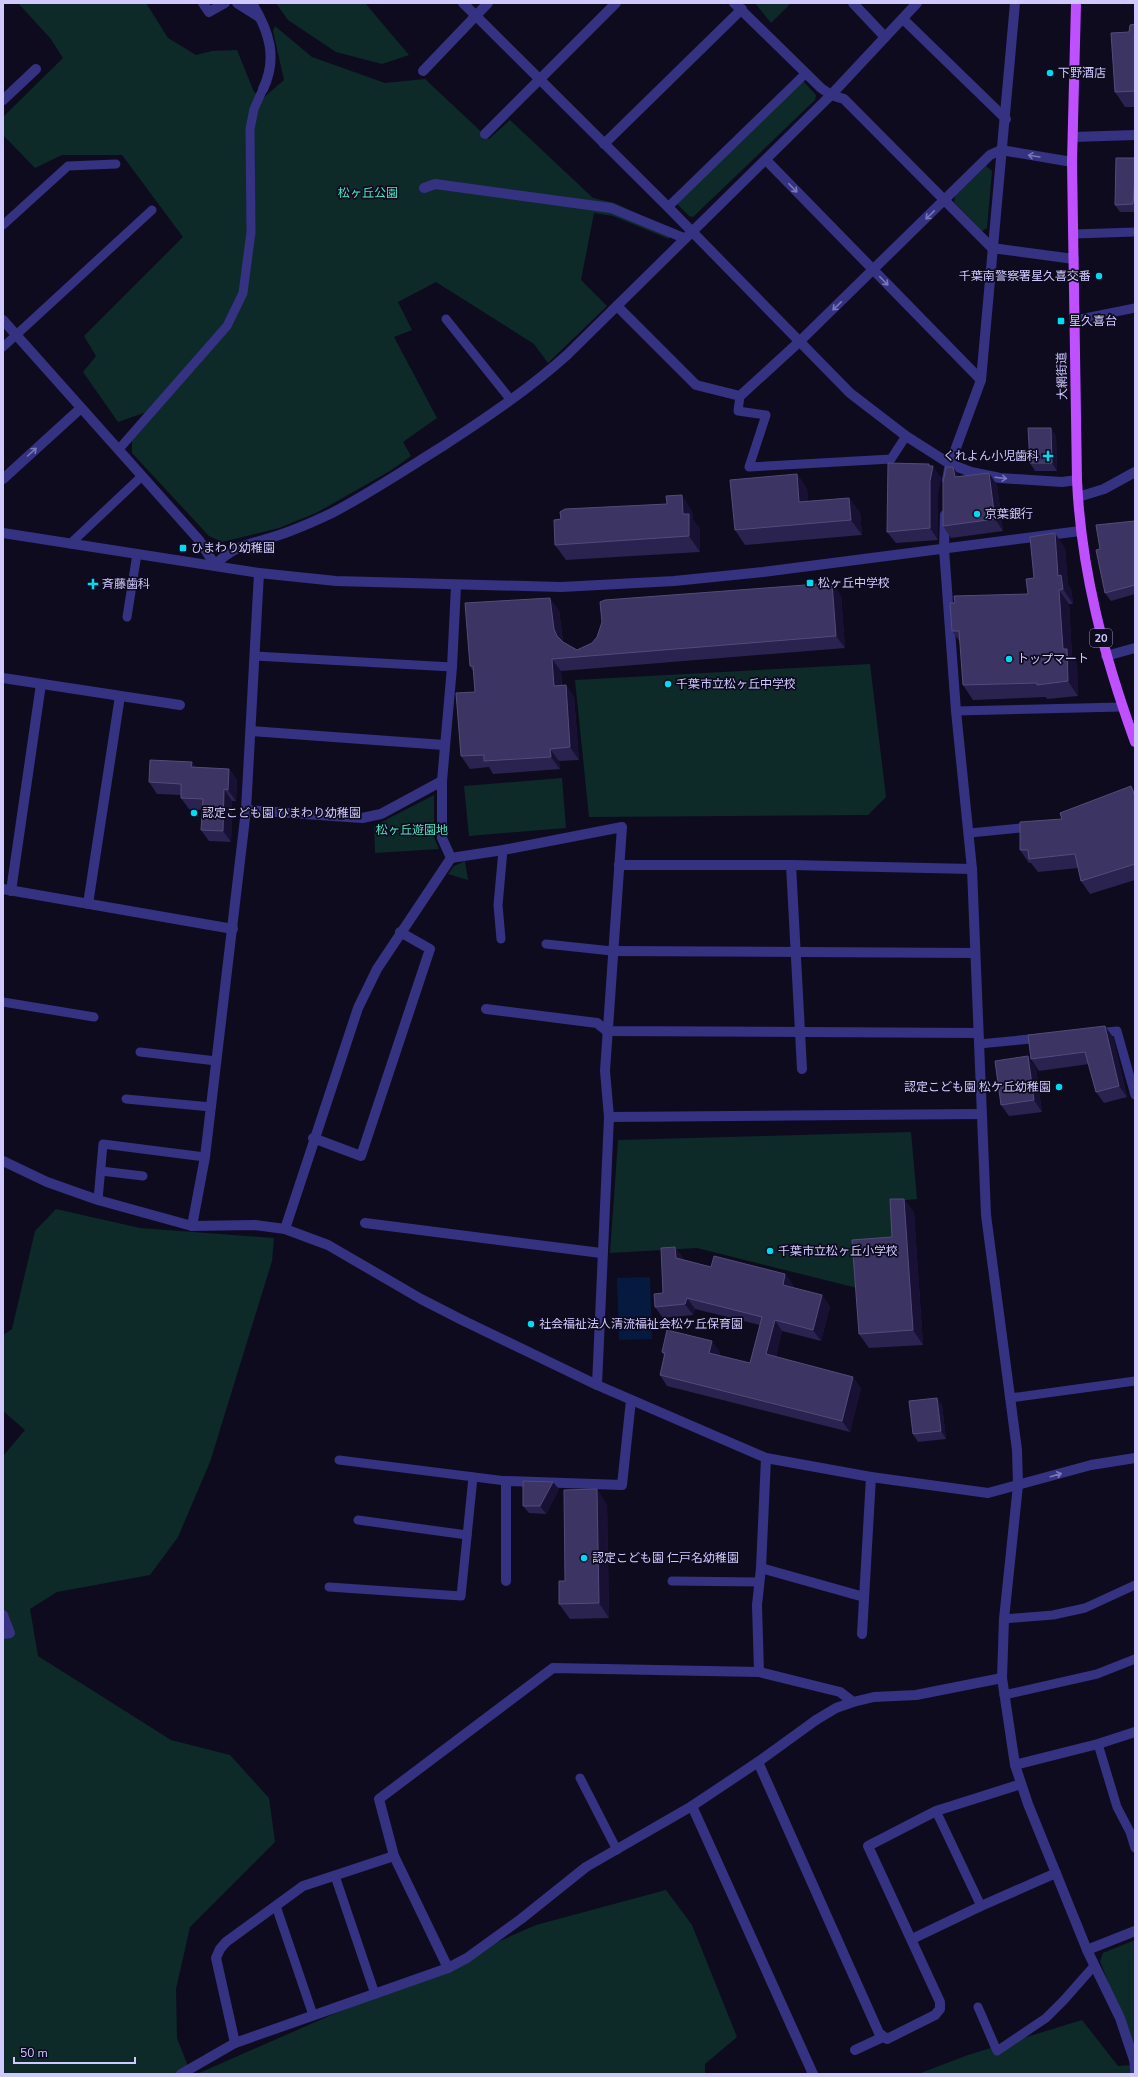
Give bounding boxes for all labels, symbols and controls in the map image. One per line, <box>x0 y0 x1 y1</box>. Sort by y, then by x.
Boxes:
place label: 下野酒店 <box>1058 65 1106 81</box>
marker: 下野酒店 <box>1045 68 1055 78</box>
one-way arrow <box>1028 151 1041 159</box>
one-way arrow <box>788 183 798 193</box>
park label: 松ヶ丘公園 <box>338 185 398 201</box>
one-way arrow <box>925 210 935 220</box>
place label: 千葉南警察署星久喜交番 <box>959 268 1091 284</box>
marker: 千葉南警察署星久喜交番 <box>1094 271 1104 281</box>
one-way arrow <box>879 276 889 286</box>
one-way arrow <box>832 301 842 311</box>
place label: 星久喜台 <box>1069 313 1117 329</box>
marker: 星久喜台 <box>1056 316 1066 326</box>
street label: 大網街道 <box>1054 352 1070 400</box>
one-way arrow <box>27 448 37 457</box>
place label: くれよん小児歯科 <box>943 448 1039 464</box>
marker: くれよん小児歯科 <box>1042 450 1054 462</box>
one-way arrow <box>994 474 1007 481</box>
place label: 京葉銀行 <box>985 506 1033 522</box>
marker: 京葉銀行 <box>972 509 982 519</box>
place label: ひまわり幼稚園 <box>191 540 275 556</box>
marker: ひまわり幼稚園 <box>178 543 188 553</box>
place label: 松ヶ丘中学校 <box>818 575 890 591</box>
place label: 斉藤歯科 <box>102 576 150 592</box>
marker: 斉藤歯科 <box>87 578 99 590</box>
marker: 松ヶ丘中学校 <box>805 578 815 588</box>
road number: 20 <box>1090 629 1112 647</box>
place label: トップマート <box>1017 651 1089 667</box>
marker: トップマート <box>1004 654 1014 664</box>
place label: 千葉市立松ヶ丘中学校 <box>676 676 796 692</box>
marker: 千葉市立松ヶ丘中学校 <box>663 679 673 689</box>
place label: 認定こども園 ひまわり幼稚園 <box>202 805 361 821</box>
marker: 認定こども園 ひまわり幼稚園 <box>189 808 199 818</box>
park label: 松ヶ丘遊園地 <box>376 822 448 838</box>
place label: 認定こども園 松ケ丘幼稚園 <box>904 1079 1051 1095</box>
marker: 認定こども園 松ケ丘幼稚園 <box>1054 1082 1064 1092</box>
place label: 千葉市立松ヶ丘小学校 <box>778 1243 898 1259</box>
marker: 千葉市立松ヶ丘小学校 <box>765 1246 775 1256</box>
place label: 社会福祉法人清流福祉会松ケ丘保育園 <box>539 1316 743 1332</box>
marker: 社会福祉法人清流福祉会松ケ丘保育園 <box>526 1319 536 1329</box>
one-way arrow <box>1049 1471 1062 1478</box>
place label: 認定こども園 仁戸名幼稚園 <box>592 1550 739 1566</box>
marker: 認定こども園 仁戸名幼稚園 <box>579 1553 589 1563</box>
scale bar <box>14 2039 135 2065</box>
text: 50 m <box>20 2045 48 2061</box>

